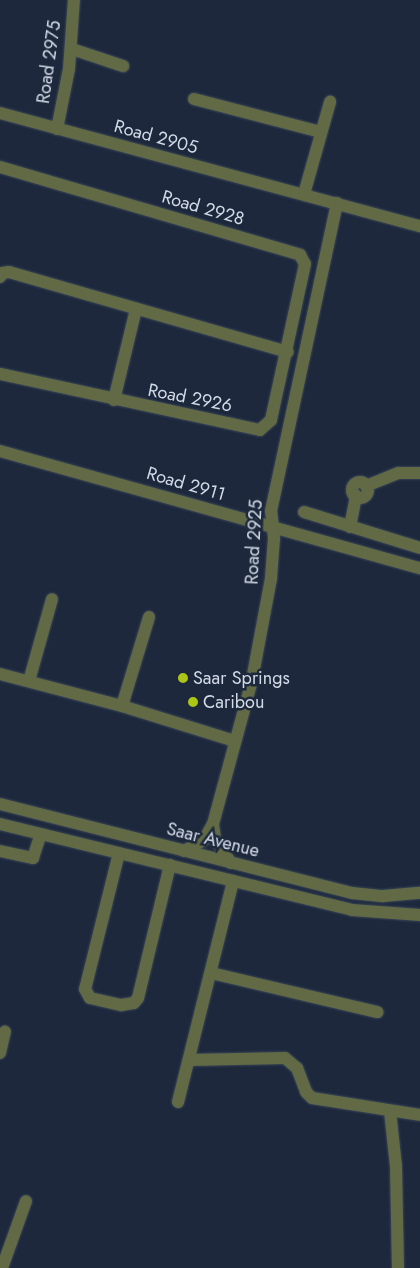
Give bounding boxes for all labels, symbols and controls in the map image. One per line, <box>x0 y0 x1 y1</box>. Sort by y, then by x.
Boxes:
street label: Road 2975 <box>32 19 66 105</box>
street label: Road 2905 <box>112 115 200 159</box>
street label: Road 2928 <box>159 186 247 230</box>
street label: Road 2926 <box>146 379 234 417</box>
street label: Road 2911 <box>144 462 228 506</box>
street label: Road 2925 <box>241 499 267 585</box>
place label: Saar Springs <box>193 667 290 689</box>
marker: Saar Springs <box>177 672 189 684</box>
place label: Caribou <box>203 691 264 713</box>
marker: Caribou <box>187 696 199 708</box>
street label: Saar Avenue <box>164 818 262 862</box>

